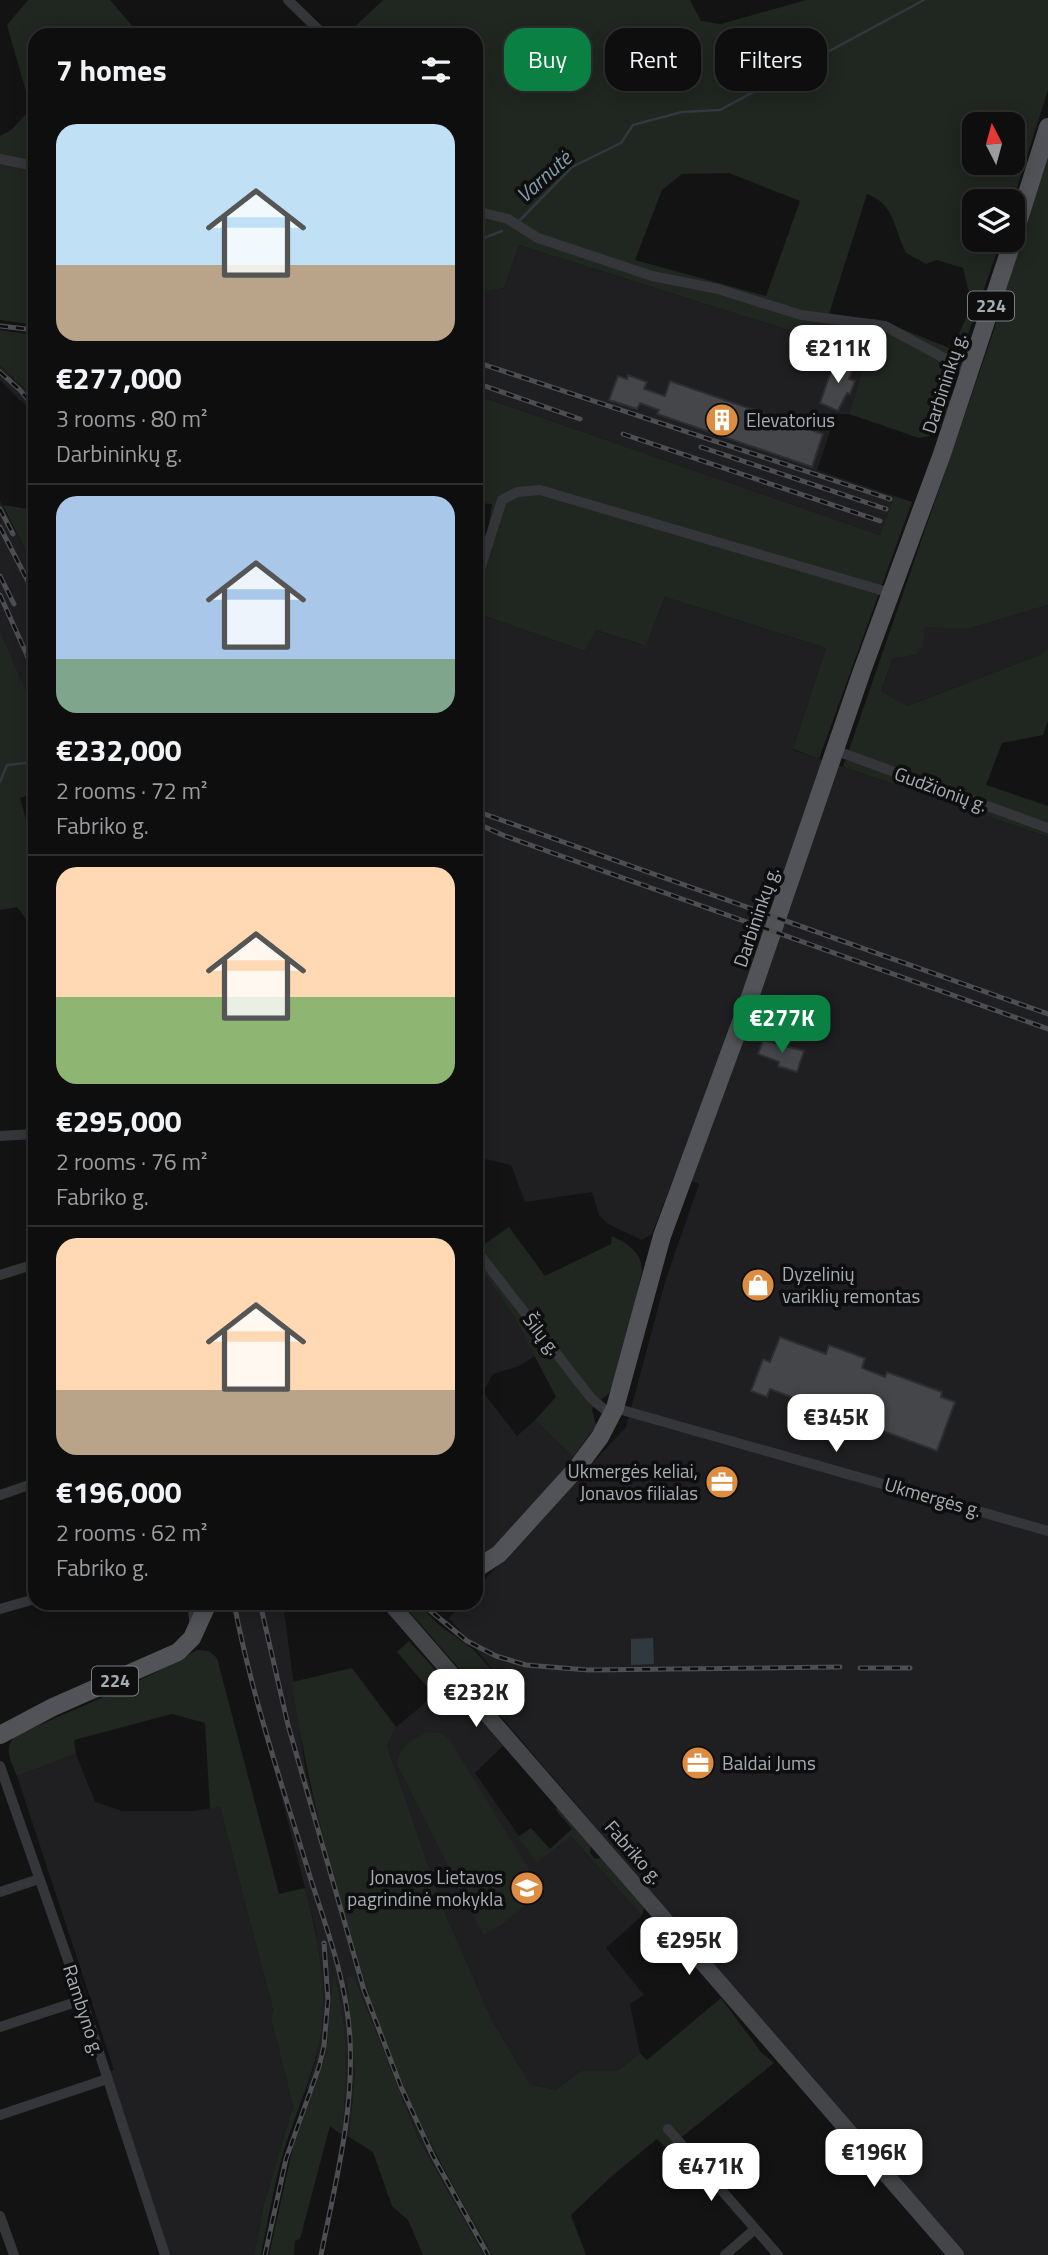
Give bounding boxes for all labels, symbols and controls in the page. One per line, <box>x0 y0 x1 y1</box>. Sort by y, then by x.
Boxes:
chip: Buy <box>504 28 591 91</box>
chip: Rent <box>605 28 701 91</box>
chip: Filters <box>715 28 827 91</box>
text: 7 homes <box>56 47 167 93</box>
icon: filters <box>417 51 455 89</box>
north arrow <box>962 112 1026 175</box>
map controls <box>962 112 1025 252</box>
water label: Varnutė <box>508 142 579 210</box>
icon: home <box>193 170 319 296</box>
button: layers <box>962 189 1025 252</box>
road number: 224 <box>968 292 1014 320</box>
pin: €211K <box>789 326 887 385</box>
street label: Darbininkų g. <box>914 329 973 437</box>
text: €211K <box>805 330 871 365</box>
text: €277,000 <box>56 355 182 401</box>
text: 3 rooms · 80 m² <box>56 401 207 436</box>
building icon: Elevatorius <box>703 401 741 439</box>
place label: Elevatorius <box>746 405 835 434</box>
text: Darbininkų g. <box>56 436 182 471</box>
icon: home <box>193 542 319 668</box>
text: €232,000 <box>56 727 182 773</box>
street label: Gudžionių g. <box>891 758 992 819</box>
text: 2 rooms · 72 m² <box>56 773 207 808</box>
text: Fabriko g. <box>56 808 149 843</box>
street label: Darbininkų g. <box>725 863 786 971</box>
icon: home <box>193 913 319 1039</box>
pin: €277K <box>733 996 831 1055</box>
text: €277K <box>749 1000 815 1035</box>
text: €295,000 <box>56 1098 182 1144</box>
text: 2 rooms · 76 m² <box>56 1144 207 1179</box>
text: Fabriko g. <box>56 1179 149 1214</box>
place label: Dyzelinių variklių remontas <box>782 1259 920 1310</box>
shop icon: Dyzelinių variklių remontas <box>739 1266 777 1304</box>
icon: home <box>193 1284 319 1410</box>
street label: Šilų g. <box>516 1306 568 1361</box>
pin: €345K <box>787 1394 885 1454</box>
text: €345K <box>803 1399 869 1434</box>
place label: Ukmergės keliai, Jonavos filialas <box>567 1456 698 1507</box>
office icon: Ukmergės keliai, Jonavos filialas <box>703 1463 741 1501</box>
text: €196,000 <box>56 1469 182 1515</box>
street label: Ukmergės g. <box>881 1469 985 1524</box>
text: 2 rooms · 62 m² <box>56 1515 207 1550</box>
text: Fabriko g. <box>56 1550 149 1585</box>
road number: 224 <box>92 1666 138 1696</box>
pin: €232K <box>427 1670 525 1729</box>
text: €232K <box>443 1674 509 1709</box>
office icon: Baldai Jums <box>679 1744 717 1782</box>
place label: Baldai Jums <box>722 1748 816 1777</box>
street label: Fabriko g. <box>598 1813 670 1890</box>
place label: Jonavos Lietavos pagrindinė mokykla <box>347 1862 503 1913</box>
school or university icon: Jonavos Lietavos pagrindinė mokykla <box>508 1869 546 1907</box>
pin: €295K <box>640 1918 738 1977</box>
text: €295K <box>656 1922 722 1957</box>
street label: Rambyno g. <box>56 1960 113 2059</box>
pin: €196K <box>825 2130 923 2189</box>
text: €196K <box>841 2134 907 2169</box>
pin: €471K <box>662 2144 760 2203</box>
text: €471K <box>678 2148 744 2183</box>

